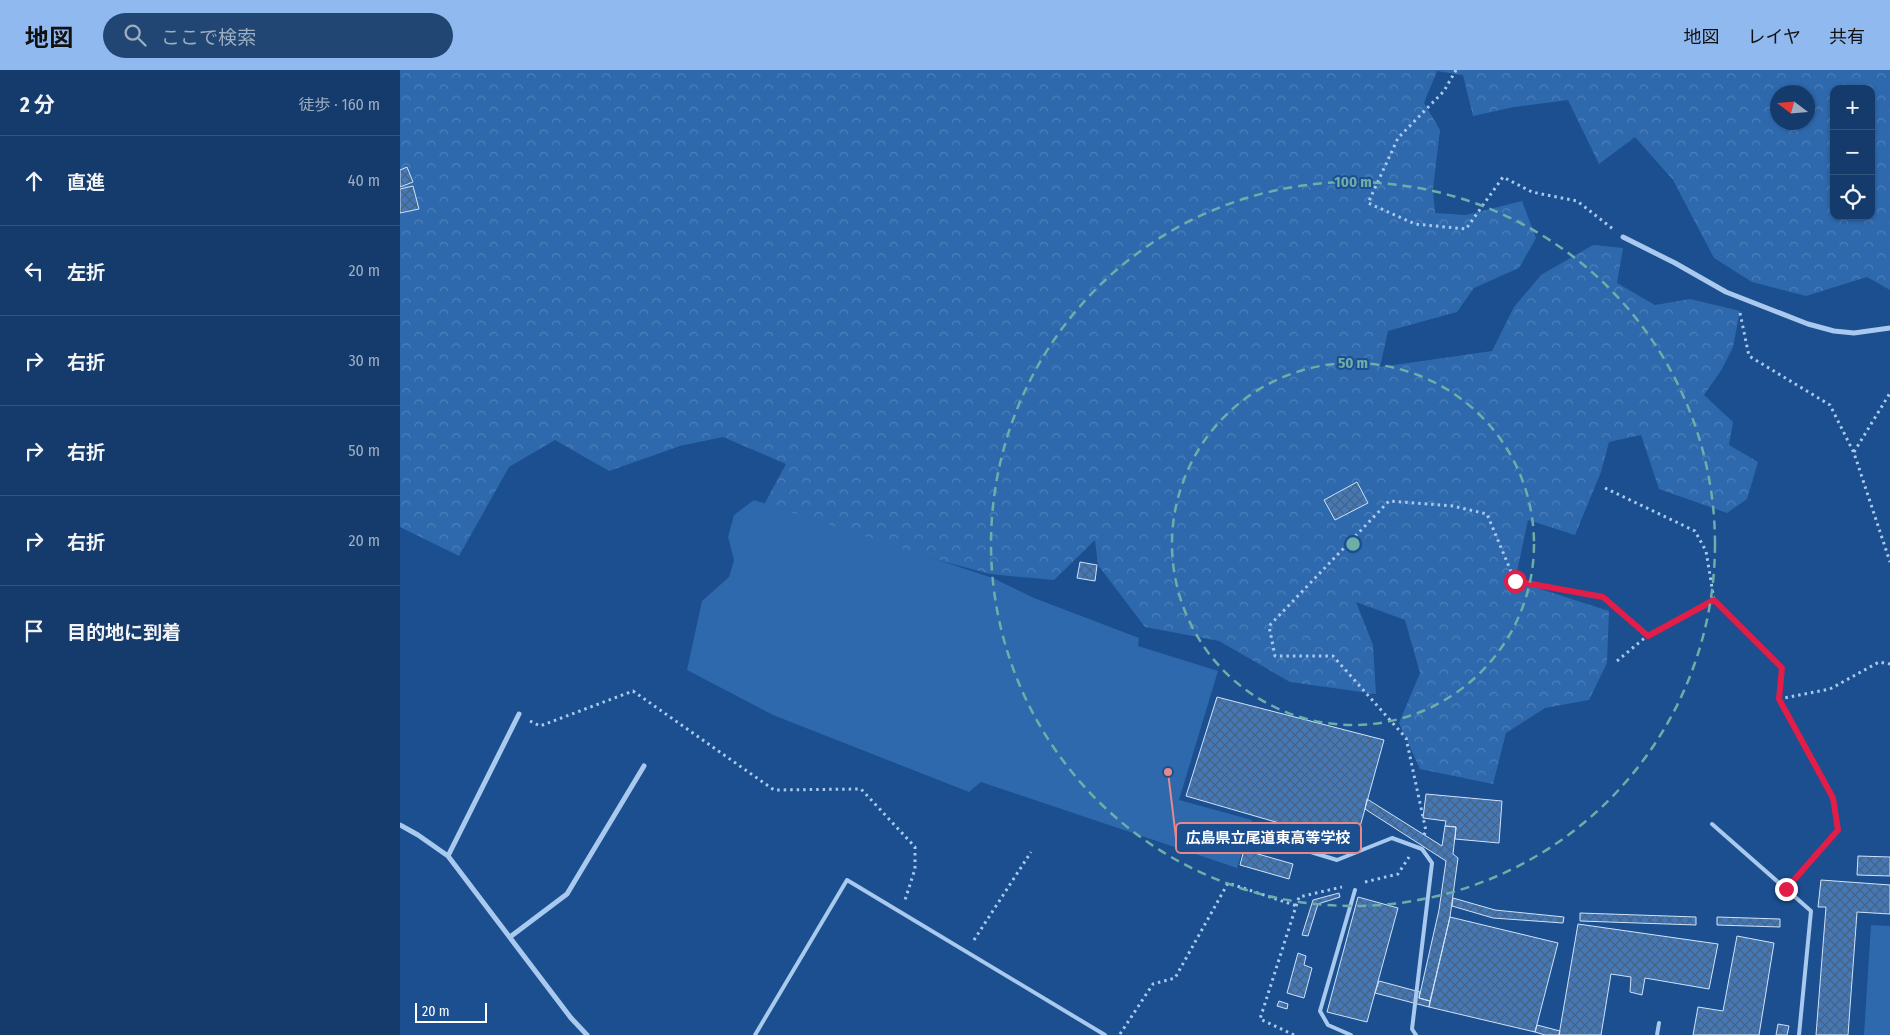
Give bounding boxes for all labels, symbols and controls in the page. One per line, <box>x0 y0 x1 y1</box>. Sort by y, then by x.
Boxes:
search box <box>103 13 453 58</box>
icon: search <box>121 21 149 49</box>
text: 地図 <box>25 24 73 52</box>
text: ここで検索 <box>161 26 256 49</box>
text: 地図 <box>1684 26 1720 48</box>
text: レイヤ <box>1748 26 1801 48</box>
text: 共有 <box>1829 26 1865 48</box>
north arrow <box>1770 85 1815 130</box>
map controls <box>1830 85 1875 220</box>
button: + <box>1830 85 1875 130</box>
text: 2 分 <box>20 92 55 118</box>
text: 徒歩 · 160 m <box>299 95 380 114</box>
button: − <box>1830 130 1875 175</box>
icon: ahead <box>20 167 48 195</box>
text: 直進 <box>67 171 105 194</box>
text: 40 m <box>348 171 380 190</box>
text: 100 m <box>1334 173 1372 191</box>
button: locate <box>1830 175 1875 220</box>
icon: left <box>20 257 48 285</box>
text: 左折 <box>67 261 105 284</box>
text: 20 m <box>349 261 380 280</box>
icon: right <box>20 347 48 375</box>
text: 右折 <box>67 351 105 374</box>
text: 30 m <box>348 351 380 370</box>
text: 50 m <box>1338 354 1368 372</box>
icon: right <box>20 437 48 465</box>
text: 右折 <box>67 441 105 464</box>
text: 50 m <box>348 441 380 460</box>
icon: right <box>20 527 48 555</box>
text: 右折 <box>67 531 105 554</box>
text: 20 m <box>349 531 380 550</box>
centre of rings <box>1344 535 1362 553</box>
route start <box>1504 570 1527 593</box>
icon: arrive <box>20 617 48 645</box>
text: 目的地に到着 <box>67 621 181 644</box>
callout: 広島県立尾道東高等学校 <box>1176 823 1361 853</box>
text: 広島県立尾道東高等学校 <box>1185 829 1351 847</box>
route end <box>1775 878 1798 901</box>
scale bar <box>415 1000 488 1023</box>
text: 20 m <box>422 1003 450 1020</box>

